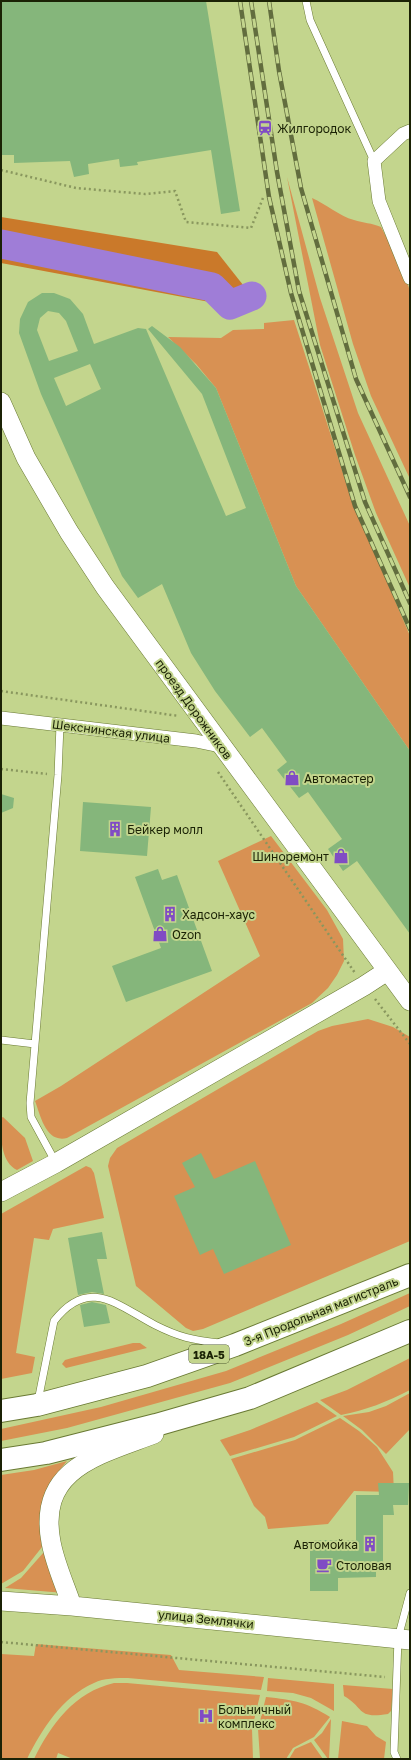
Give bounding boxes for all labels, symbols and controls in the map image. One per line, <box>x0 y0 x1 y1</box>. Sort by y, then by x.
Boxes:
station icon: Жилгородок <box>256 119 274 137</box>
place label: Жилгородок <box>277 121 351 136</box>
street label: проезд Дорожников <box>153 656 236 762</box>
street label: Шекснинская улица <box>51 716 171 746</box>
shop icon: Автомастер <box>283 769 301 787</box>
place label: Автомастер <box>304 771 374 786</box>
building icon: Бейкер молл <box>106 820 124 838</box>
place label: Бейкер молл <box>127 822 203 837</box>
shop icon: Шиноремонт <box>332 847 350 865</box>
place label: Шиноремонт <box>252 849 329 864</box>
building icon: Хадсон-хаус <box>161 905 179 923</box>
place label: Хадсон-хаус <box>182 907 255 922</box>
shop icon: Ozon <box>151 925 169 943</box>
place label: Ozon <box>172 927 201 942</box>
street label: 3-я Продольная магистраль <box>242 1273 400 1349</box>
road number: 18А-5 <box>189 1345 229 1363</box>
building icon: Автомойка <box>361 1535 379 1553</box>
place label: Автомойка <box>294 1537 358 1552</box>
cafe icon: Столовая <box>315 1556 333 1574</box>
place label: Столовая <box>336 1558 392 1573</box>
street label: улица Землячки <box>157 1607 255 1631</box>
place label: Больничный комплекс <box>218 1702 291 1731</box>
hospital icon: Больничный комплекс <box>197 1707 215 1725</box>

